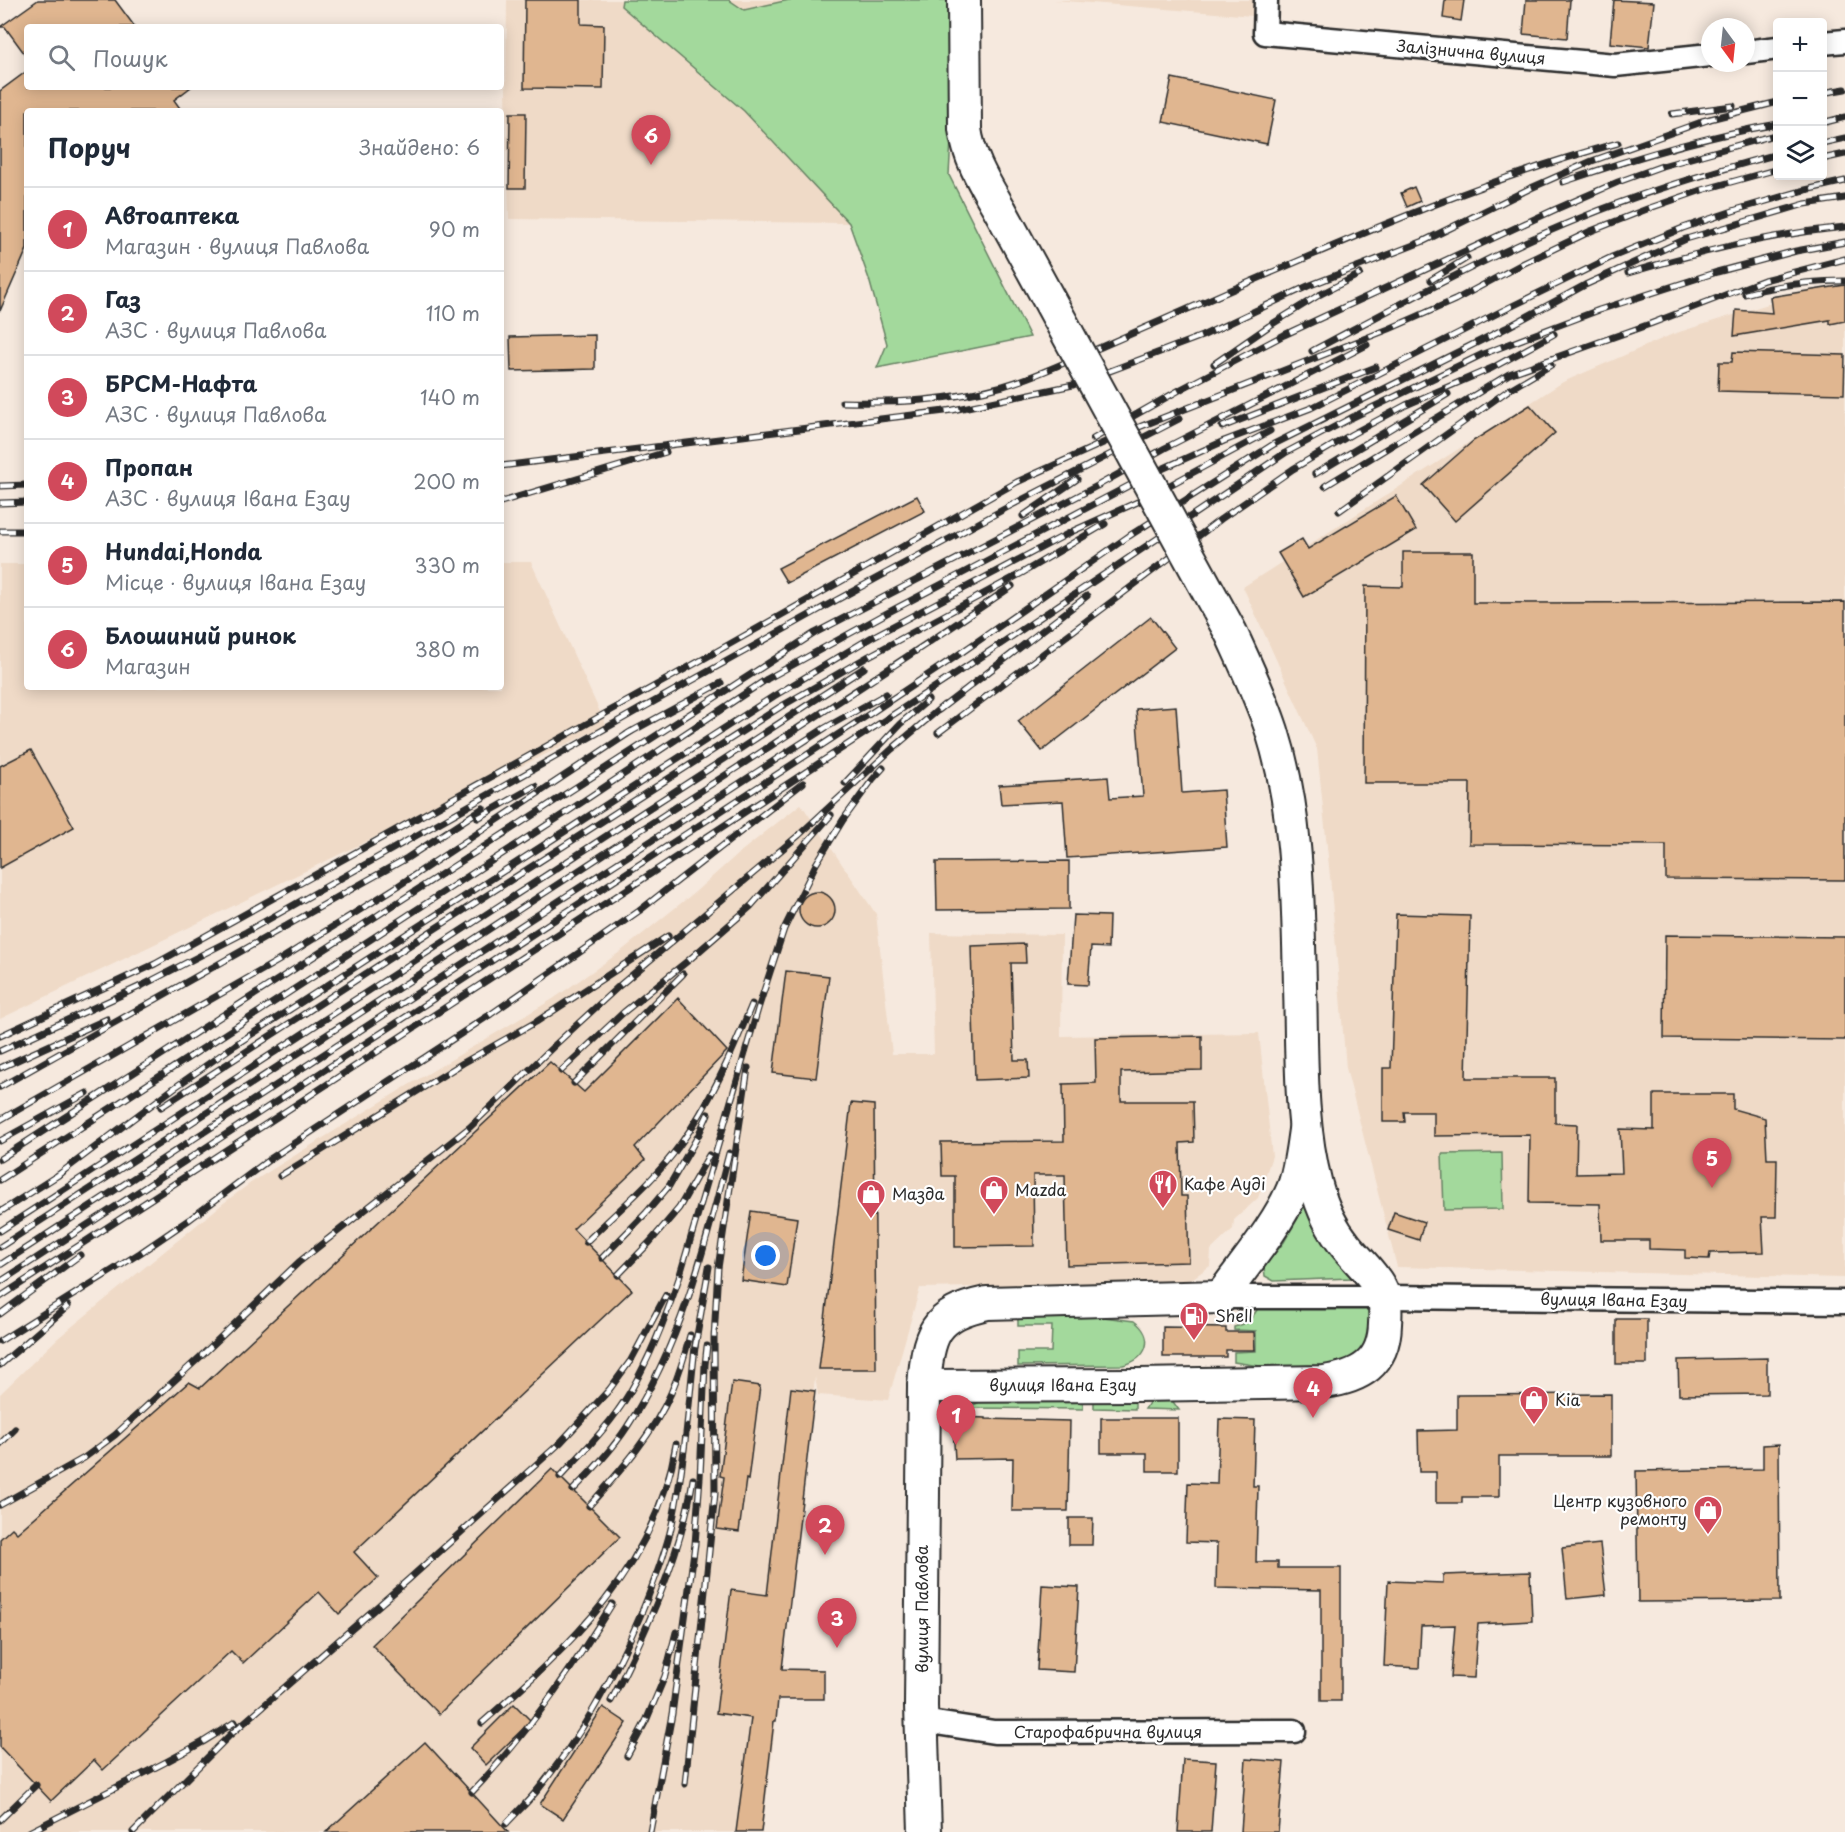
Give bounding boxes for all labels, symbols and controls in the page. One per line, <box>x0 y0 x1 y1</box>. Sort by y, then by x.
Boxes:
north arrow <box>1701 18 1755 72</box>
map controls <box>1773 18 1827 180</box>
button: + <box>1773 18 1827 72</box>
search box <box>24 24 504 90</box>
street label: Залізнична вулиця <box>1395 32 1546 69</box>
icon: search <box>45 41 78 74</box>
text: Пошук <box>93 41 168 74</box>
button: − <box>1773 72 1827 126</box>
pin: 6 <box>632 116 670 165</box>
button: layers <box>1773 126 1827 180</box>
text: Поруч <box>48 128 131 167</box>
text: Знайдено: 6 <box>359 132 480 162</box>
text: Автоаптека <box>105 198 239 231</box>
text: 1 <box>63 214 72 244</box>
text: 90 m <box>429 214 480 244</box>
text: Магазин · вулиця Павлова <box>105 231 369 261</box>
text: Газ <box>105 282 141 315</box>
text: 2 <box>60 298 75 328</box>
text: 110 m <box>426 298 480 328</box>
text: АЗС · вулиця Павлова <box>105 315 327 345</box>
text: БРСМ-Нафта <box>105 366 257 399</box>
text: 3 <box>61 382 74 412</box>
text: 140 m <box>420 382 480 412</box>
text: АЗС · вулиця Павлова <box>105 399 327 429</box>
text: Пропан <box>105 450 193 483</box>
text: 4 <box>61 466 74 496</box>
text: 200 m <box>413 466 480 496</box>
text: АЗС · вулиця Івана Езау <box>105 483 351 513</box>
text: Hundai,Honda <box>105 534 262 567</box>
text: 5 <box>61 550 74 580</box>
text: 330 m <box>414 550 480 580</box>
text: Місце · вулиця Івана Езау <box>105 567 366 597</box>
text: Блошиний ринок <box>105 618 296 651</box>
text: 6 <box>60 634 75 664</box>
text: 380 m <box>414 634 480 664</box>
text: Магазин <box>105 651 191 681</box>
pin: 5 <box>1692 1138 1732 1188</box>
restaurant icon: Кафе Ауді <box>1147 1168 1179 1210</box>
place label: Кафе Ауді <box>1184 1171 1266 1195</box>
shop icon: Mazda <box>978 1174 1010 1216</box>
place label: Mazda <box>1015 1177 1066 1201</box>
shop icon: Мазда <box>855 1178 887 1220</box>
place label: Мазда <box>892 1181 944 1205</box>
your location <box>751 1241 780 1270</box>
street label: вулиця Івана Езау <box>1540 1286 1688 1312</box>
fuel station icon: Shell <box>1178 1300 1210 1342</box>
place label: Shell <box>1215 1303 1253 1327</box>
pin: 4 <box>1294 1368 1332 1418</box>
street label: вулиця Івана Езау <box>989 1372 1137 1396</box>
shop icon: Kia <box>1518 1384 1550 1426</box>
place label: Kia <box>1555 1387 1580 1411</box>
pin: 1 <box>936 1396 976 1445</box>
place label: Центр кузовного ремонту <box>1553 1488 1687 1530</box>
shop icon: Центр кузовного ремонту <box>1692 1494 1724 1536</box>
pin: 2 <box>806 1506 844 1555</box>
street label: вулиця Павлова <box>909 1545 933 1673</box>
pin: 3 <box>818 1598 856 1648</box>
street label: Старофабрична вулиця <box>1014 1719 1202 1743</box>

